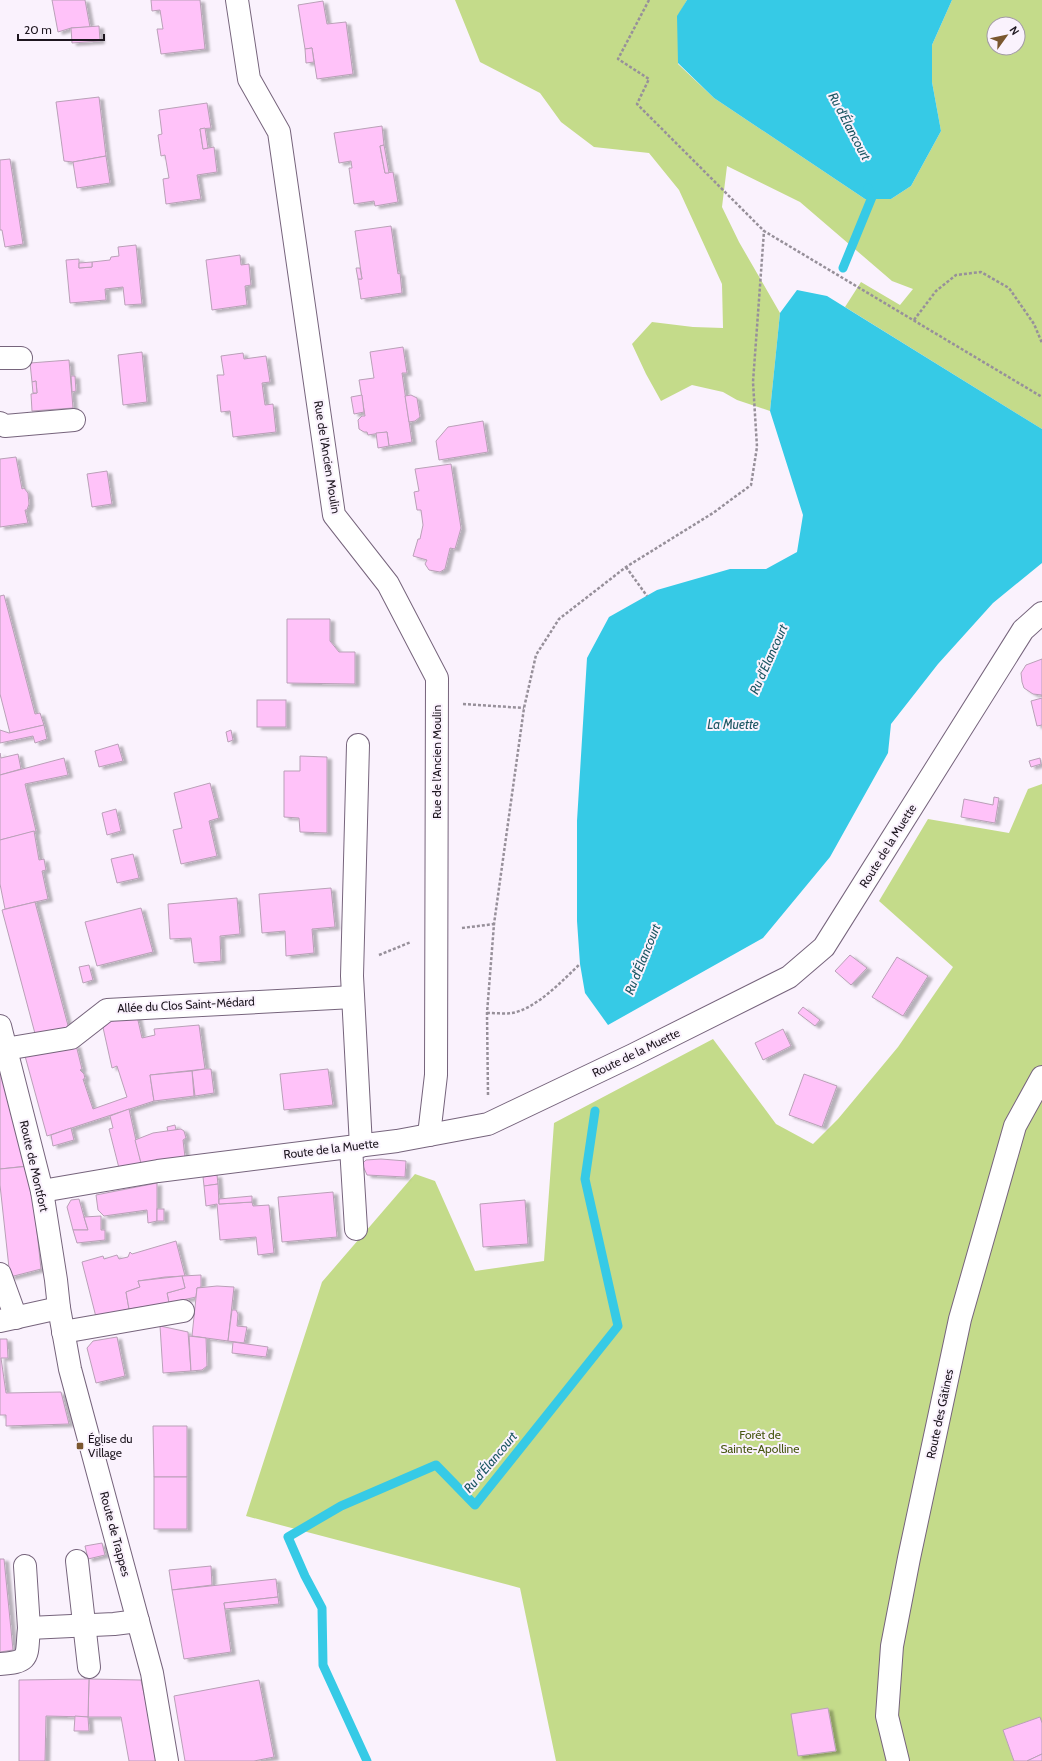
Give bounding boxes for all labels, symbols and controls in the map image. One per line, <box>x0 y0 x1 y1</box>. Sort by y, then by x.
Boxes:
scale bar <box>18 16 104 42</box>
north arrow <box>986 16 1026 56</box>
text: 20 m <box>24 22 52 37</box>
text: N <box>1006 23 1022 38</box>
water label: Ru d'Élancourt <box>825 89 876 164</box>
street label: Rue de l'Ancien Moulin <box>311 399 344 515</box>
water label: Ru d'Élancourt <box>745 620 791 696</box>
street label: Rue de l'Ancien Moulin <box>429 705 444 819</box>
water label: La Muette <box>707 716 759 732</box>
street label: Route de la Muette <box>856 801 919 890</box>
water label: Ru d'Élancourt <box>620 920 664 997</box>
street label: Allée du Clos Saint-Médard <box>117 993 255 1016</box>
street label: Route de la Muette <box>589 1025 682 1080</box>
street label: Route de Montfort <box>17 1119 52 1213</box>
street label: Route de la Muette <box>283 1135 379 1162</box>
street label: Route des Gâtines <box>923 1368 956 1460</box>
water label: Ru d'Élancourt <box>459 1427 521 1496</box>
park label: Forêt de Sainte-Apolline <box>721 1427 799 1456</box>
place label: Église du Village <box>88 1431 133 1460</box>
marker: Église du Village <box>75 1441 85 1451</box>
street label: Route de Trappes <box>97 1490 134 1578</box>

